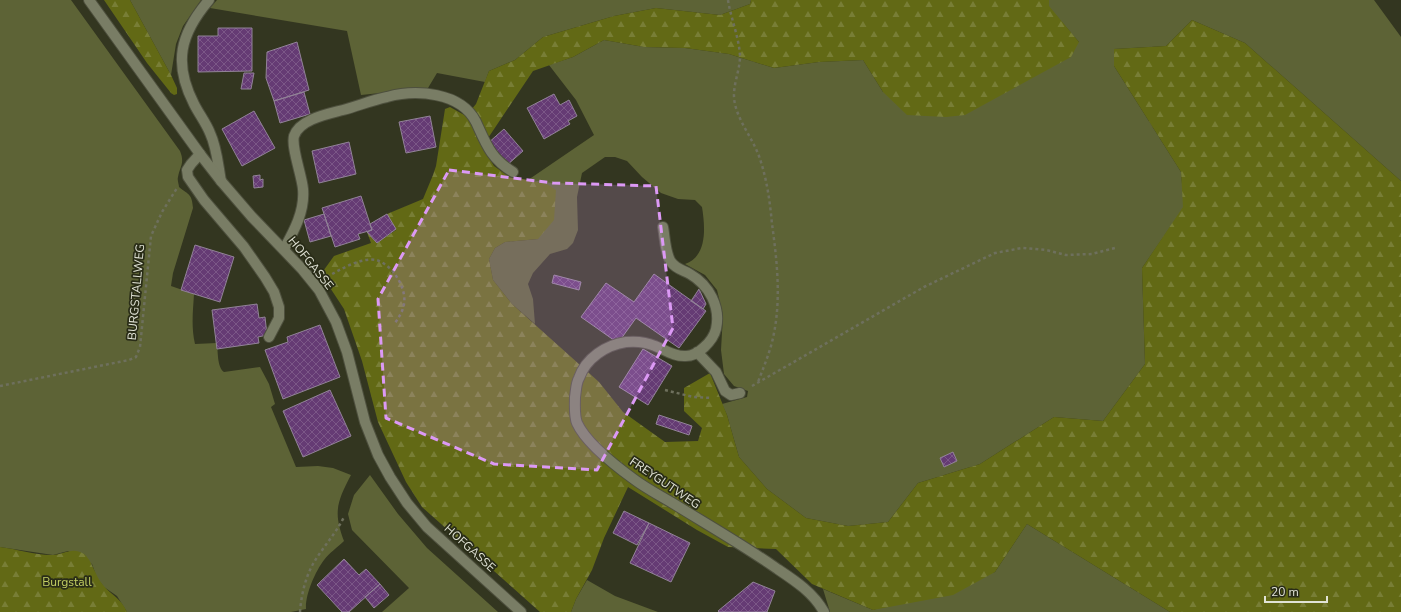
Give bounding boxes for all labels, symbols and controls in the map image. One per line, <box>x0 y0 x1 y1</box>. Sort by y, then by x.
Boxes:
street label: HOFGASSE <box>285 233 337 293</box>
street label: BURGSTALLWEG <box>124 243 148 341</box>
street label: FREYGUTWEG <box>627 453 703 513</box>
street label: HOFGASSE <box>441 521 499 575</box>
park label: Burgstall <box>42 574 92 590</box>
scale bar <box>1265 578 1327 604</box>
text: 20 m <box>1271 584 1299 600</box>

